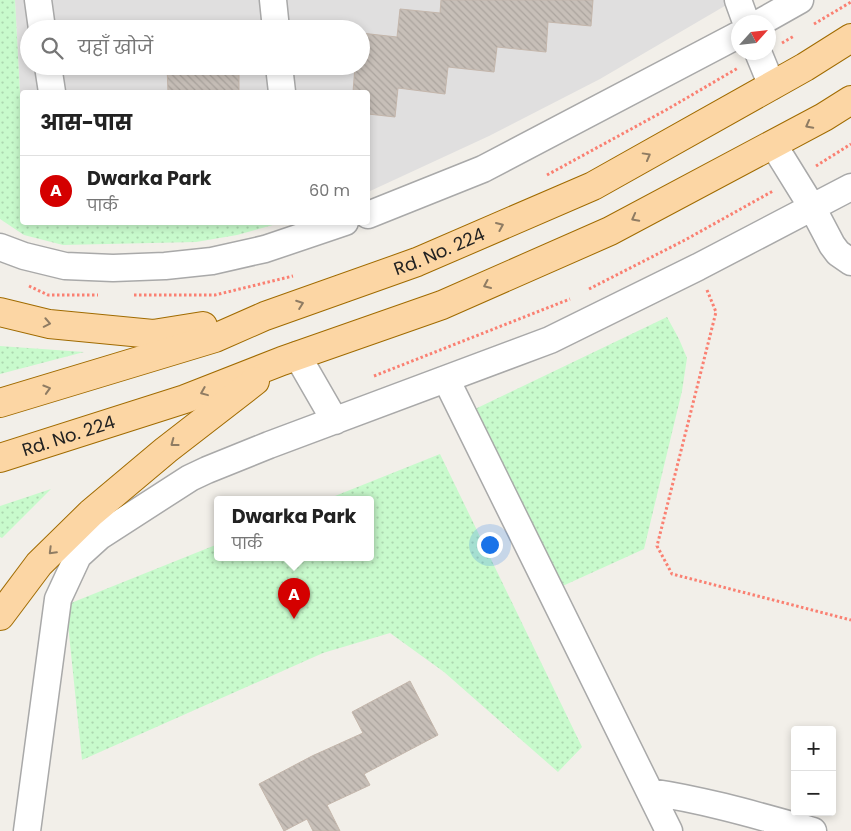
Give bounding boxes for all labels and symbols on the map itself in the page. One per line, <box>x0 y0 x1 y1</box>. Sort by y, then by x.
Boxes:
north arrow <box>731 15 776 60</box>
one-way arrow <box>805 119 814 129</box>
one-way arrow <box>641 152 650 162</box>
one-way arrow <box>631 212 640 222</box>
street label: Rd. No. 224 <box>390 221 489 281</box>
one-way arrow <box>495 222 504 232</box>
one-way arrow <box>483 278 492 289</box>
one-way arrow <box>295 300 304 310</box>
one-way arrow <box>43 317 52 328</box>
one-way arrow <box>42 384 50 394</box>
one-way arrow <box>200 385 209 396</box>
street label: Rd. No. 224 <box>19 409 118 462</box>
one-way arrow <box>171 438 180 446</box>
your location <box>477 532 503 558</box>
one-way arrow <box>49 545 58 554</box>
pin: A <box>278 578 310 619</box>

